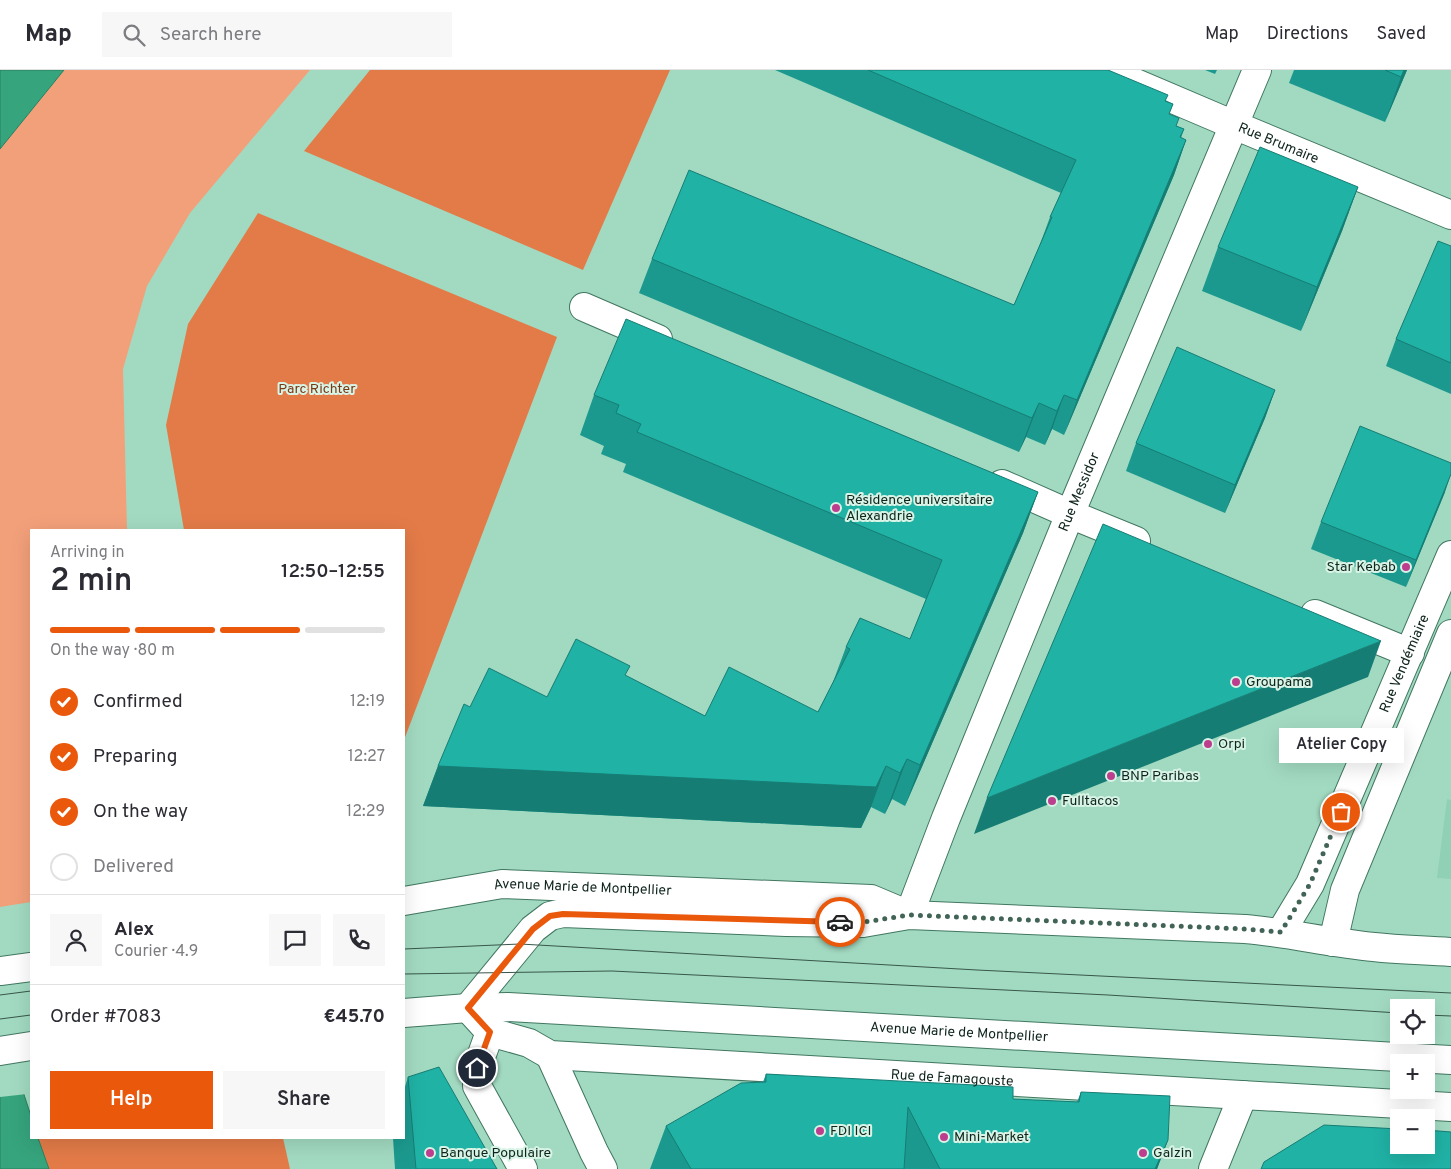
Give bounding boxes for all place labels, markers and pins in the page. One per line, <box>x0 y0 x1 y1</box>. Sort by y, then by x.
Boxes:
place label: Résidence universitaire Alexandrie <box>846 492 993 525</box>
marker: Résidence universitaire Alexandrie <box>830 502 842 514</box>
place label: Star Kebab <box>1327 559 1396 576</box>
marker: Star Kebab <box>1400 561 1412 573</box>
place label: Groupama <box>1246 674 1311 691</box>
marker: Groupama <box>1230 676 1242 688</box>
callout: Atelier Copy <box>1278 727 1404 762</box>
place label: Orpi <box>1218 736 1245 753</box>
marker: Orpi <box>1202 738 1214 750</box>
place label: BNP Paribas <box>1121 768 1199 785</box>
marker: BNP Paribas <box>1105 770 1117 782</box>
pin <box>1320 791 1362 833</box>
place label: Fulltacos <box>1062 793 1119 810</box>
marker: Fulltacos <box>1046 795 1058 807</box>
pin <box>456 1047 498 1089</box>
place label: FDI ICI <box>830 1123 871 1140</box>
marker: FDI ICI <box>814 1125 826 1137</box>
place label: Mini-Market <box>954 1129 1029 1146</box>
marker: Mini-Market <box>938 1131 950 1143</box>
place label: Banque Populaire <box>440 1145 551 1162</box>
place label: Galzin <box>1153 1145 1192 1162</box>
marker: Banque Populaire <box>424 1147 436 1159</box>
marker: Galzin <box>1137 1147 1149 1159</box>

